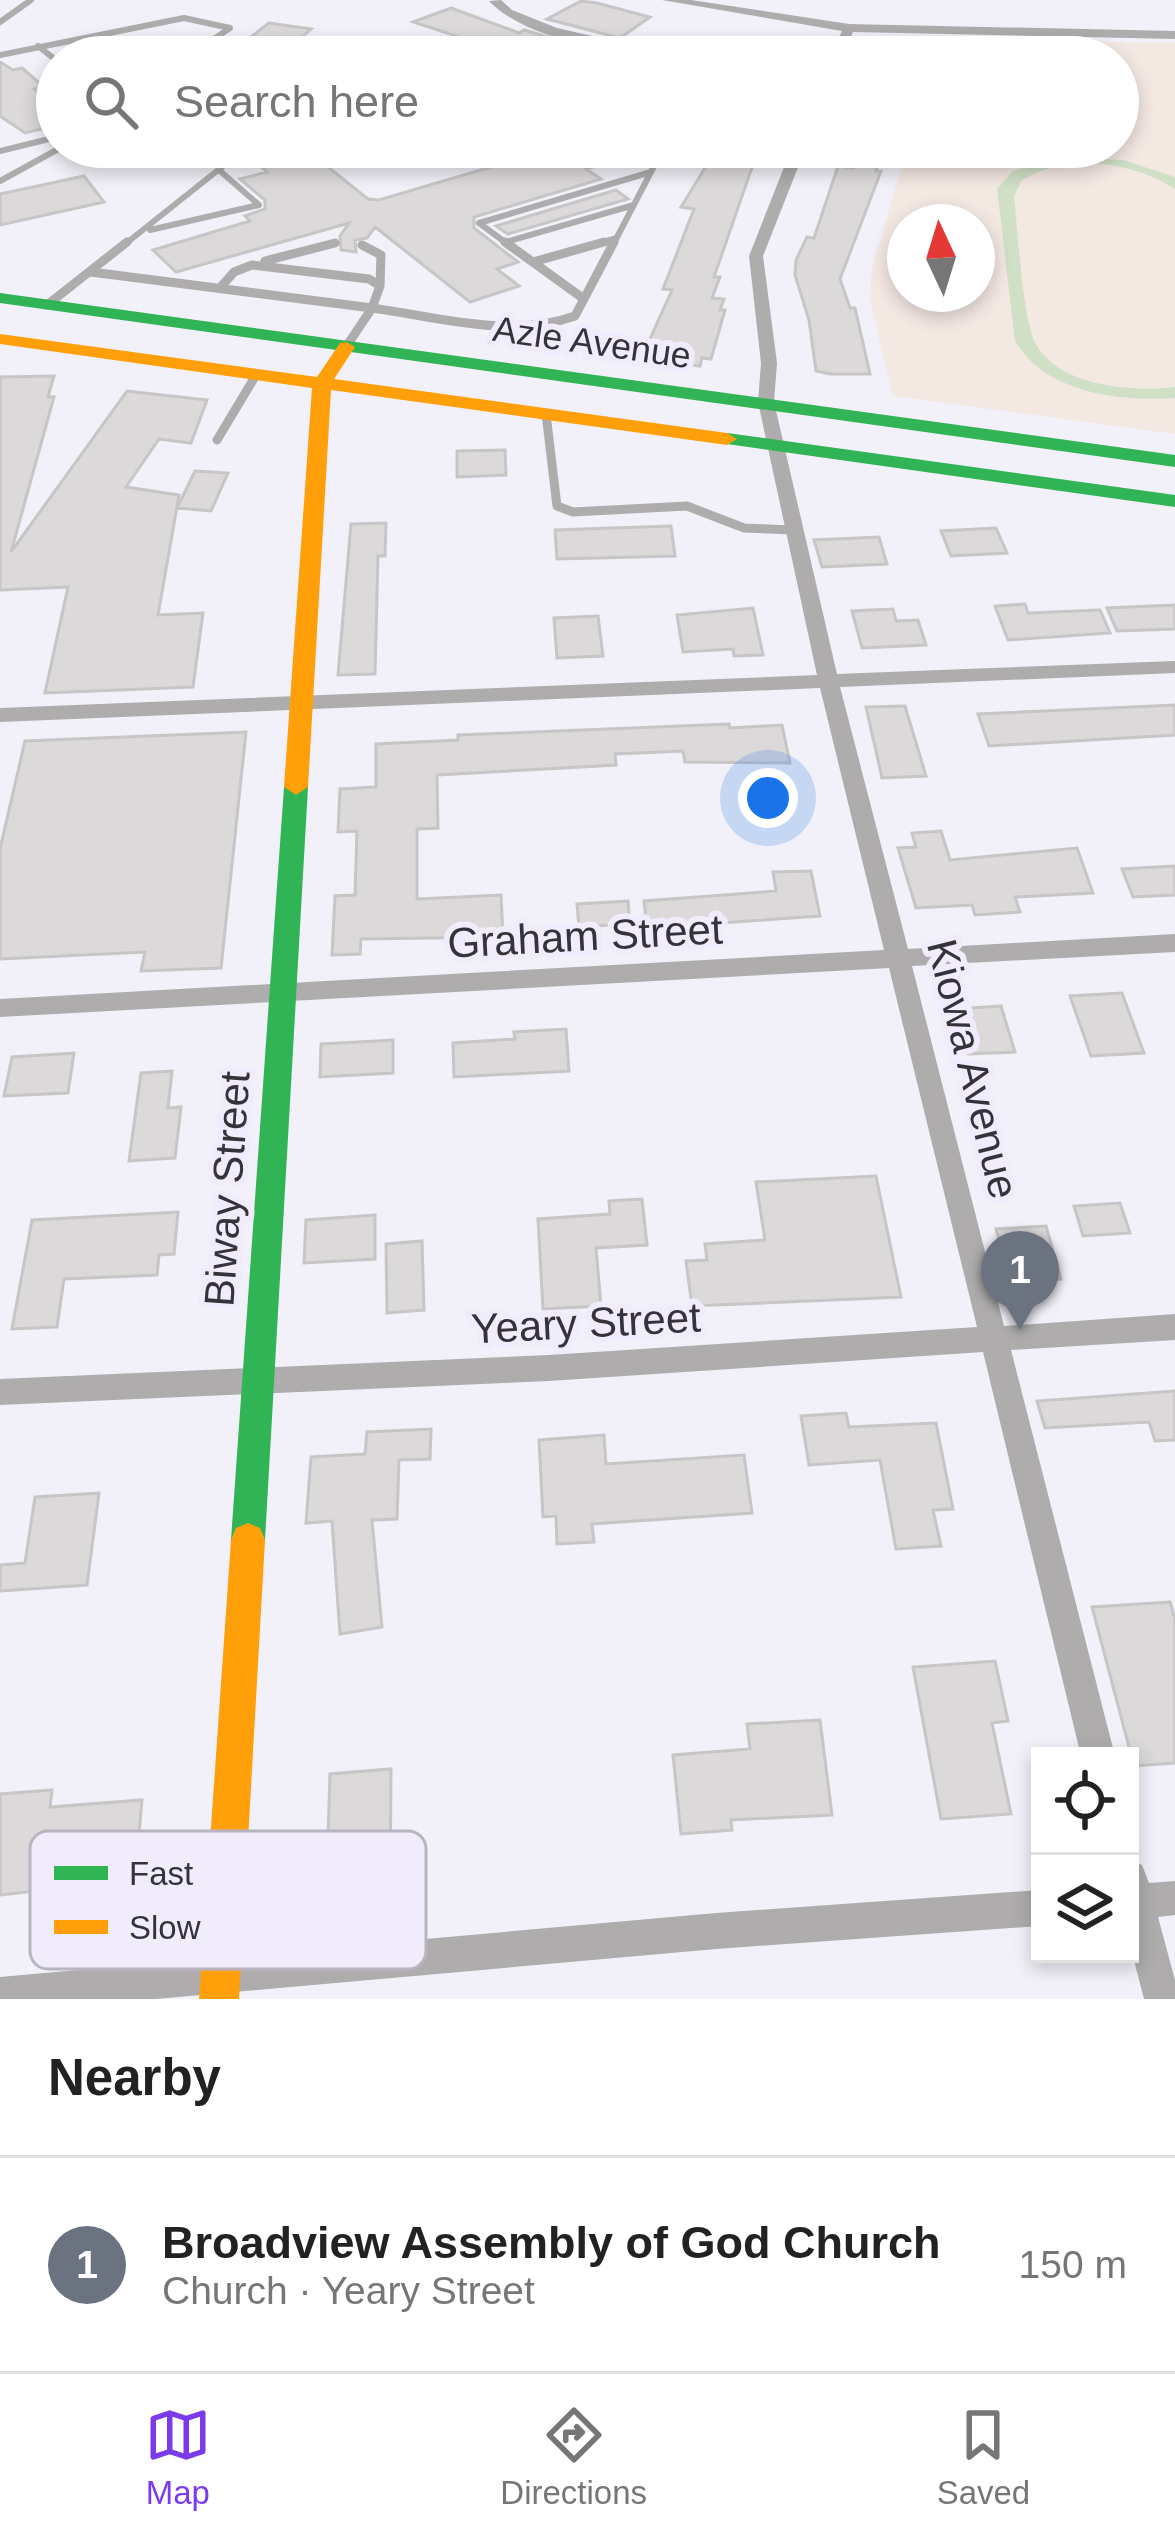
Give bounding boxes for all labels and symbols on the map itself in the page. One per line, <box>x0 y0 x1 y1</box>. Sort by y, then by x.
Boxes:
north arrow <box>887 204 995 312</box>
street label: Azle Avenue <box>490 308 694 376</box>
your location <box>738 768 798 828</box>
street label: Graham Street <box>446 905 724 967</box>
street label: Kiowa Avenue <box>918 935 1028 1203</box>
street label: Biway Street <box>195 1069 259 1308</box>
pin: 1 <box>981 1231 1059 1330</box>
street label: Yeary Street <box>470 1294 702 1352</box>
legend <box>30 1831 426 1969</box>
text: Fast <box>129 1855 193 1892</box>
text: Slow <box>129 1909 201 1946</box>

